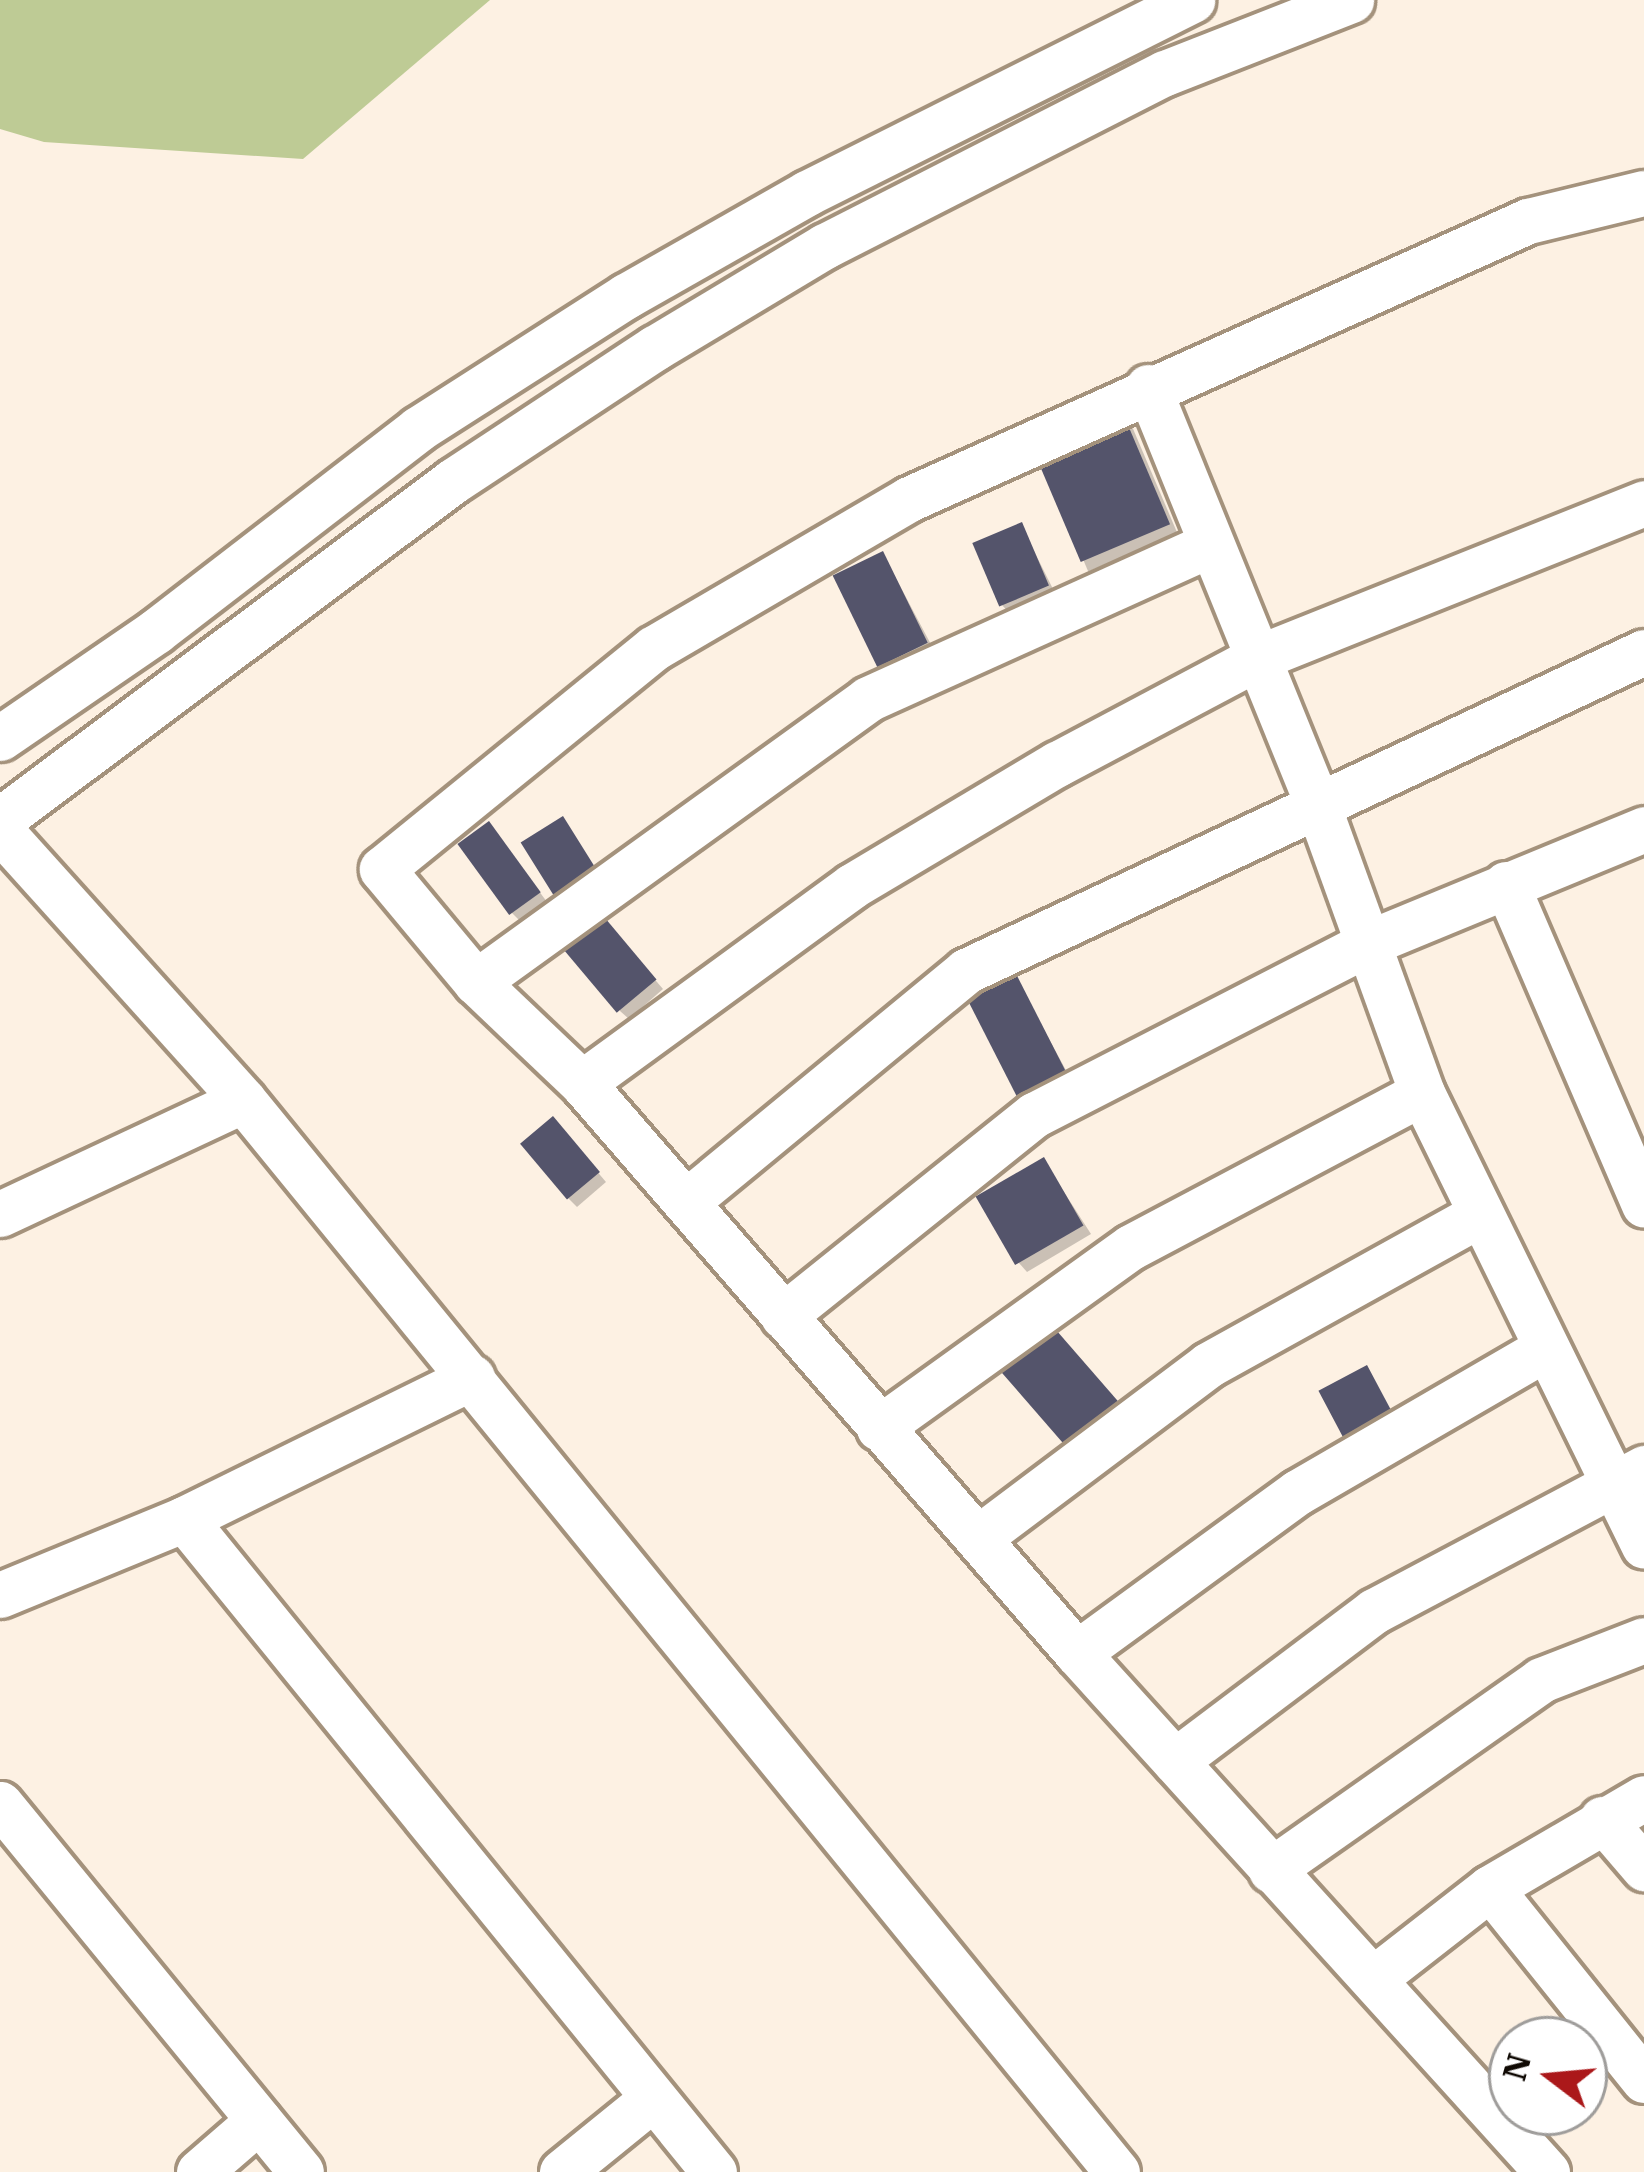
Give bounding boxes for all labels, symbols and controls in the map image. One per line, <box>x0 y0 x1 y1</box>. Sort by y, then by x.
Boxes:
north arrow <box>1488 2016 1608 2136</box>
text: N <box>1492 2048 1540 2085</box>

